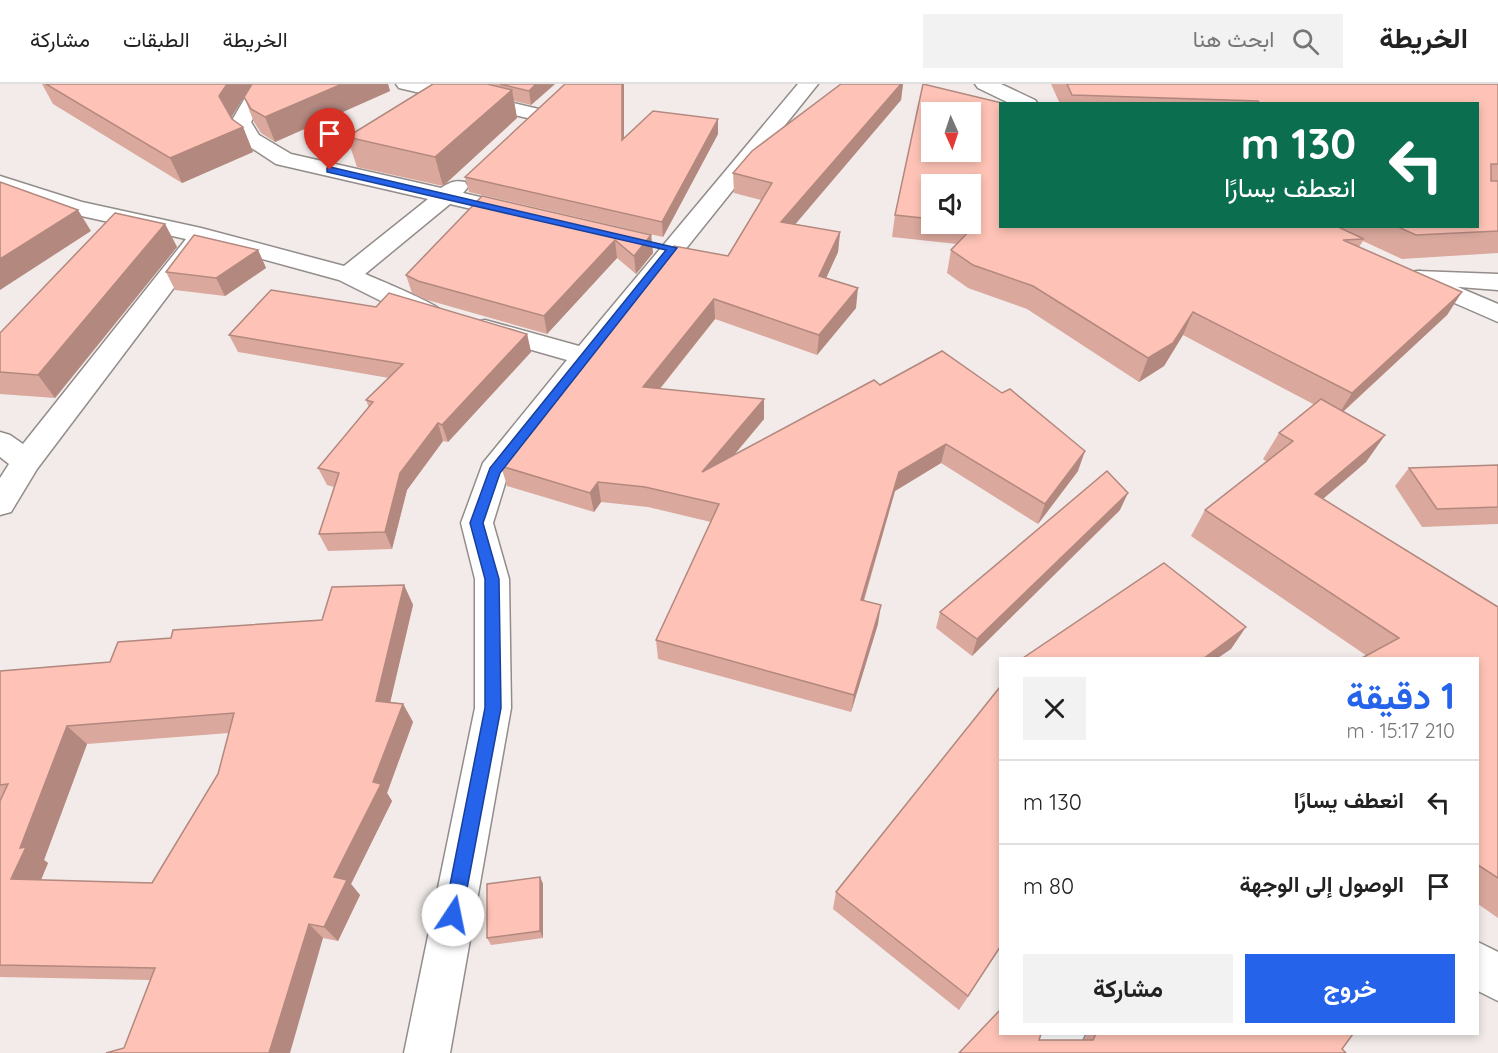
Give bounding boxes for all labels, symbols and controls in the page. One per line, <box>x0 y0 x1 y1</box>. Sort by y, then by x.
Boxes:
search box <box>923 14 1343 68</box>
text: الخريطة <box>1379 20 1468 55</box>
text: ابحث هنا <box>1193 25 1274 53</box>
icon: search <box>1289 25 1322 58</box>
text: مشاركة <box>30 26 90 52</box>
text: الطبقات <box>123 26 190 52</box>
text: الخريطة <box>223 26 288 52</box>
north arrow <box>921 102 981 162</box>
map controls <box>921 102 981 234</box>
pin <box>304 108 355 170</box>
icon: arrive <box>313 117 346 150</box>
text: 130 m <box>1241 117 1356 170</box>
icon: left <box>1377 126 1455 204</box>
text: انعطف يسارًا <box>1224 170 1356 204</box>
button: sound <box>921 174 981 234</box>
text: 1 دقيقة <box>1346 673 1455 718</box>
button: close <box>1023 677 1086 740</box>
text: 210 m · 15:17 <box>1346 718 1455 743</box>
text: انعطف يسارًا <box>1294 786 1404 814</box>
icon: left <box>1422 786 1455 819</box>
text: 130 m <box>1023 788 1082 816</box>
text: الوصول إلى الوجهة <box>1240 870 1404 898</box>
icon: arrive <box>1422 870 1455 903</box>
text: 80 m <box>1023 872 1074 900</box>
position arrow <box>421 883 485 947</box>
button: مشاركة <box>1023 954 1233 1023</box>
button: خروج <box>1245 954 1455 1023</box>

